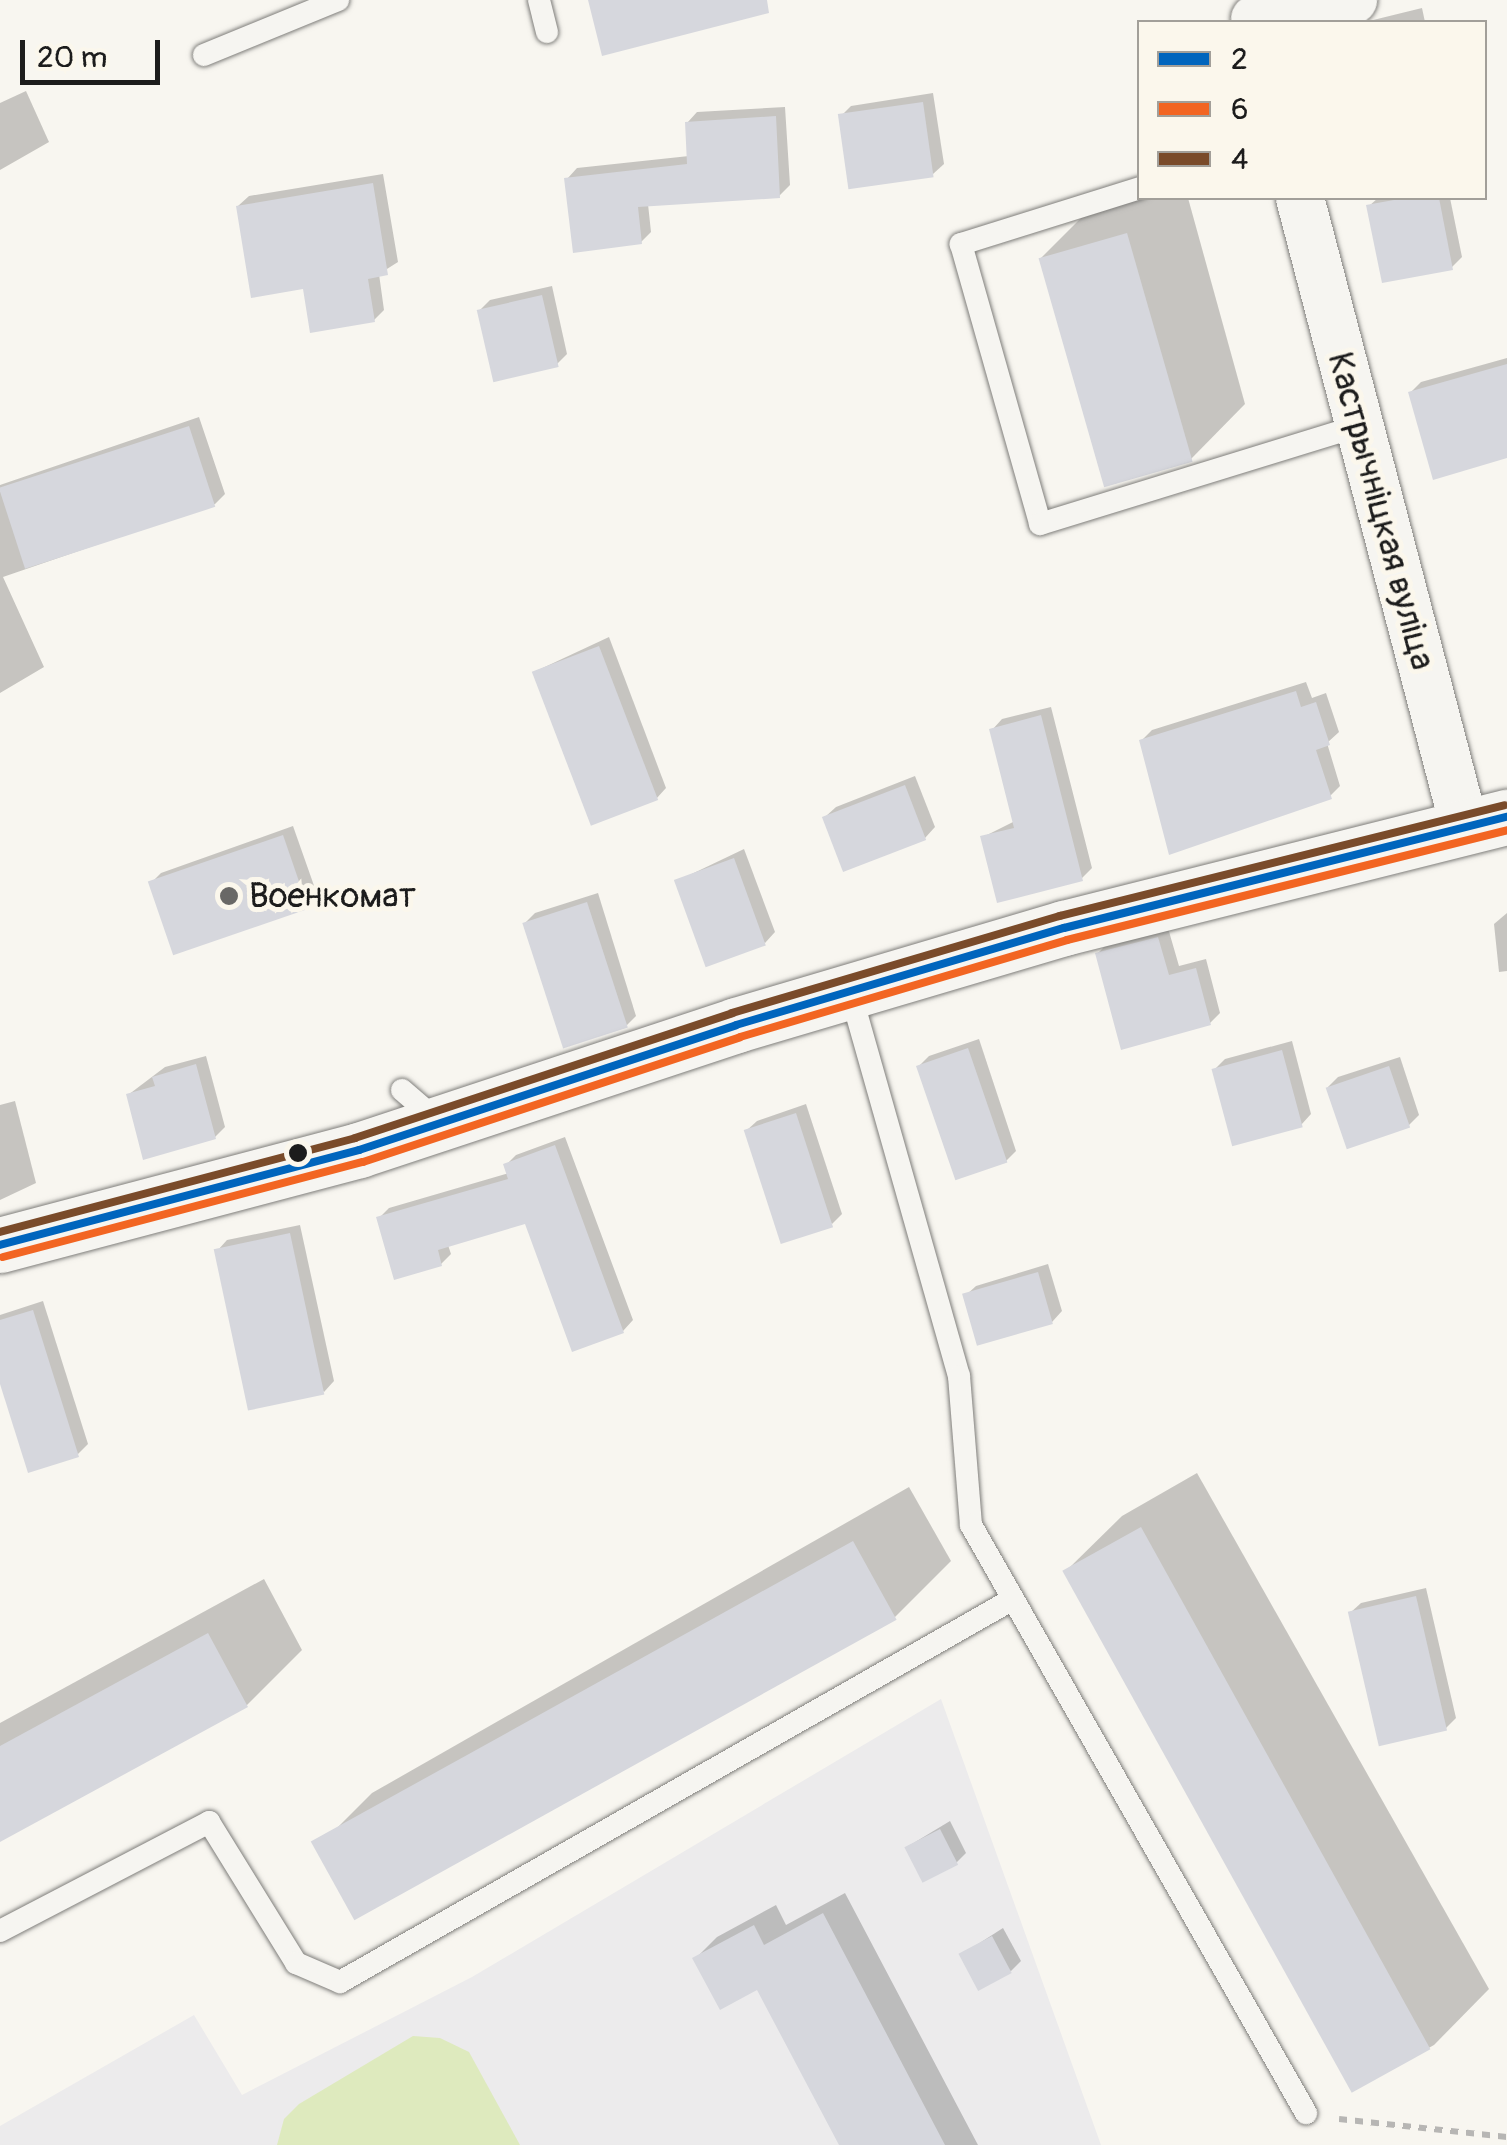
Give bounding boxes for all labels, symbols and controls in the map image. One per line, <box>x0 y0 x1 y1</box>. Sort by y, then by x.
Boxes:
scale bar <box>25 20 165 82</box>
legend <box>1137 20 1487 200</box>
text: 20 m <box>37 39 107 76</box>
text: 2 <box>1231 41 1248 78</box>
text: 6 <box>1231 91 1248 128</box>
text: 4 <box>1231 141 1248 178</box>
street label: Кастрычніцкая вуліца <box>1318 348 1444 674</box>
place label: Военкомат <box>249 875 416 917</box>
marker: Военкомат <box>218 885 240 907</box>
unlabelled marker <box>288 1143 308 1163</box>

